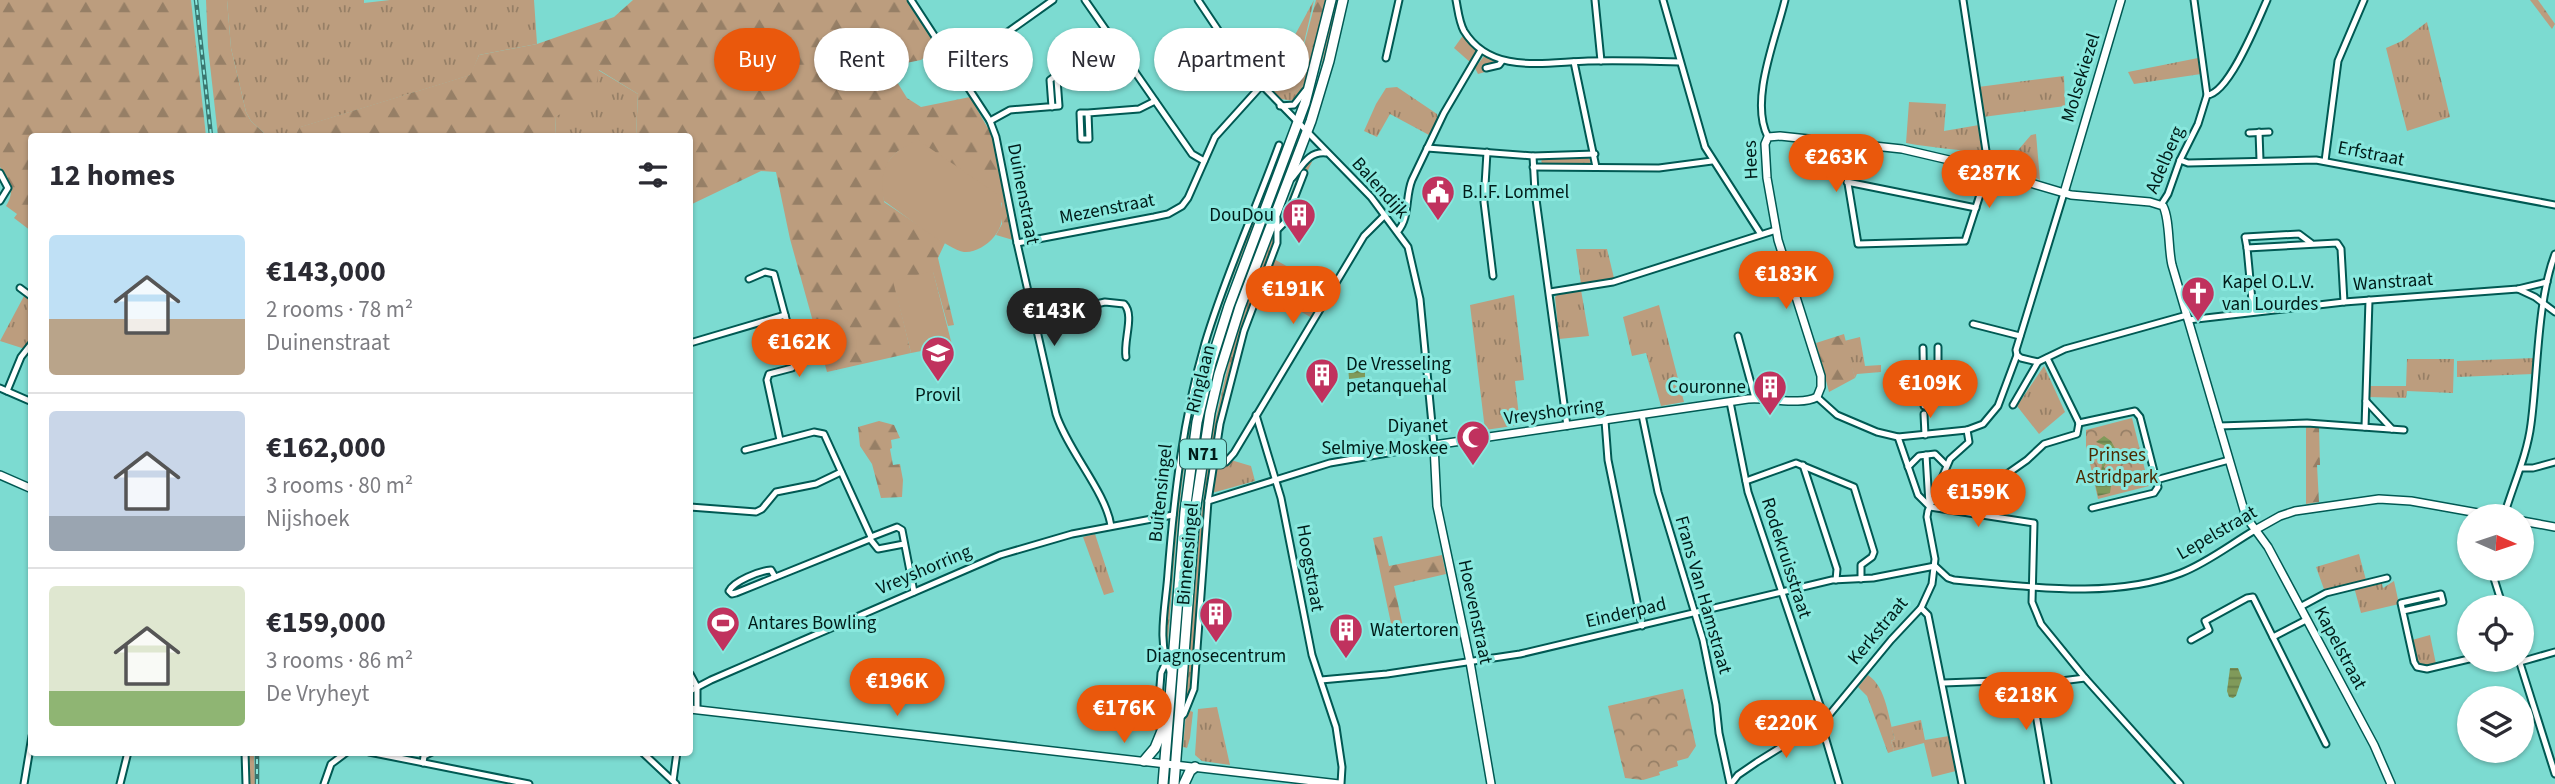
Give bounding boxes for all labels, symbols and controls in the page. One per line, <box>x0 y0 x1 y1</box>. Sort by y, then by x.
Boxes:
chip: Buy <box>714 28 800 91</box>
chip: Rent <box>814 28 909 91</box>
chip: Filters <box>923 28 1033 91</box>
chip: New <box>1047 28 1140 91</box>
chip: Apartment <box>1154 28 1309 91</box>
street label: Molsekiezel <box>2055 30 2107 126</box>
street label: Adelberg <box>2139 122 2191 198</box>
pin: €263K <box>1787 134 1885 194</box>
street label: Erfstraat <box>2335 134 2407 174</box>
street label: Hees <box>1736 140 1766 180</box>
text: €263K <box>1805 140 1867 173</box>
street label: Duinenstraat <box>1000 141 1046 247</box>
pin: €287K <box>1940 150 2038 210</box>
street label: Balendijk <box>1345 151 1415 225</box>
text: 12 homes <box>49 154 175 197</box>
icon: filters <box>634 156 672 194</box>
text: €287K <box>1958 156 2020 189</box>
public building icon: B.I.F. Lommel <box>1419 173 1457 222</box>
place label: B.I.F. Lommel <box>1462 179 1569 206</box>
street label: Mezenstraat <box>1057 186 1157 231</box>
building icon: DouDou <box>1280 196 1318 245</box>
place label: DouDou <box>1209 202 1274 229</box>
text: €143,000 <box>266 250 386 293</box>
pin: €183K <box>1737 252 1835 311</box>
text: €183K <box>1755 257 1817 290</box>
icon: home <box>105 263 189 347</box>
pin: €191K <box>1244 266 1342 326</box>
street label: Wanstraat <box>2352 266 2434 298</box>
place label: Kapel O.L.V. van Lourdes <box>2222 269 2318 318</box>
text: €191K <box>1262 272 1324 305</box>
church icon: Kapel O.L.V. van Lourdes <box>2179 274 2217 323</box>
pin: €143K <box>1005 288 1103 348</box>
text: 2 rooms · 78 m² <box>266 293 413 326</box>
text: €143K <box>1023 294 1085 327</box>
pin: €162K <box>750 320 848 379</box>
text: €162K <box>768 325 830 358</box>
text: Duinenstraat <box>266 326 390 359</box>
school or university icon: Provil <box>919 334 957 383</box>
street label: Ringlaan <box>1179 342 1223 416</box>
place label: De Vresseling petanquehal <box>1346 351 1451 400</box>
building icon: De Vresseling petanquehal <box>1303 356 1341 405</box>
pin: €109K <box>1881 360 1979 420</box>
text: €109K <box>1899 366 1961 399</box>
building icon: Couronne <box>1751 368 1789 417</box>
place label: Couronne <box>1668 374 1746 401</box>
place label: Provil <box>915 382 961 409</box>
street label: Vreyshorring <box>1502 392 1606 432</box>
place label: Diyanet Selmiye Moskee <box>1321 413 1449 462</box>
mosque icon: Diyanet Selmiye Moskee <box>1454 418 1492 467</box>
text: €162,000 <box>266 426 386 469</box>
icon: home <box>105 439 189 523</box>
road number: N71 <box>1180 440 1226 468</box>
street label: Buitensingel <box>1142 442 1180 544</box>
park label: Prinses Astridpark <box>2076 442 2159 491</box>
text: 3 rooms · 80 m² <box>266 469 413 502</box>
pin: €159K <box>1929 470 2027 529</box>
text: €159K <box>1947 475 2009 508</box>
street label: Rodekruisstraat <box>1754 494 1818 622</box>
street label: Lepelstraat <box>2172 499 2263 567</box>
street label: Binnensingel <box>1170 501 1206 607</box>
text: Nijshoek <box>266 502 350 535</box>
north arrow <box>2457 504 2534 581</box>
map controls <box>2457 504 2534 763</box>
street label: Frans Van Hamstraat <box>1668 513 1739 678</box>
street label: Hoogstraat <box>1289 522 1331 614</box>
street label: Vreyshorring <box>872 538 976 602</box>
street label: Hoevenstraat <box>1451 557 1499 667</box>
street label: Einderpad <box>1583 591 1669 635</box>
street label: Kerkstraat <box>1841 591 1915 671</box>
building icon: Diagnosecentrum <box>1197 595 1235 644</box>
button: locate <box>2457 595 2534 672</box>
text: €159,000 <box>266 601 386 644</box>
street label: Kapelstraat <box>2307 602 2374 695</box>
sports icon: Antares Bowling <box>704 604 742 653</box>
place label: Antares Bowling <box>748 610 877 637</box>
building icon: Watertoren <box>1327 611 1365 660</box>
icon: home <box>105 614 189 698</box>
place label: Watertoren <box>1370 617 1459 644</box>
place label: Diagnosecentrum <box>1146 643 1286 670</box>
text: 3 rooms · 86 m² <box>266 644 413 677</box>
pin: €196K <box>848 658 946 718</box>
text: €196K <box>866 664 928 697</box>
pin: €218K <box>1977 672 2075 732</box>
text: De Vryheyt <box>266 677 369 710</box>
text: €218K <box>1995 678 2057 711</box>
pin: €176K <box>1075 686 1173 745</box>
button: layers <box>2457 686 2534 763</box>
text: €176K <box>1093 691 1155 724</box>
pin: €220K <box>1737 700 1835 760</box>
text: €220K <box>1755 706 1817 739</box>

